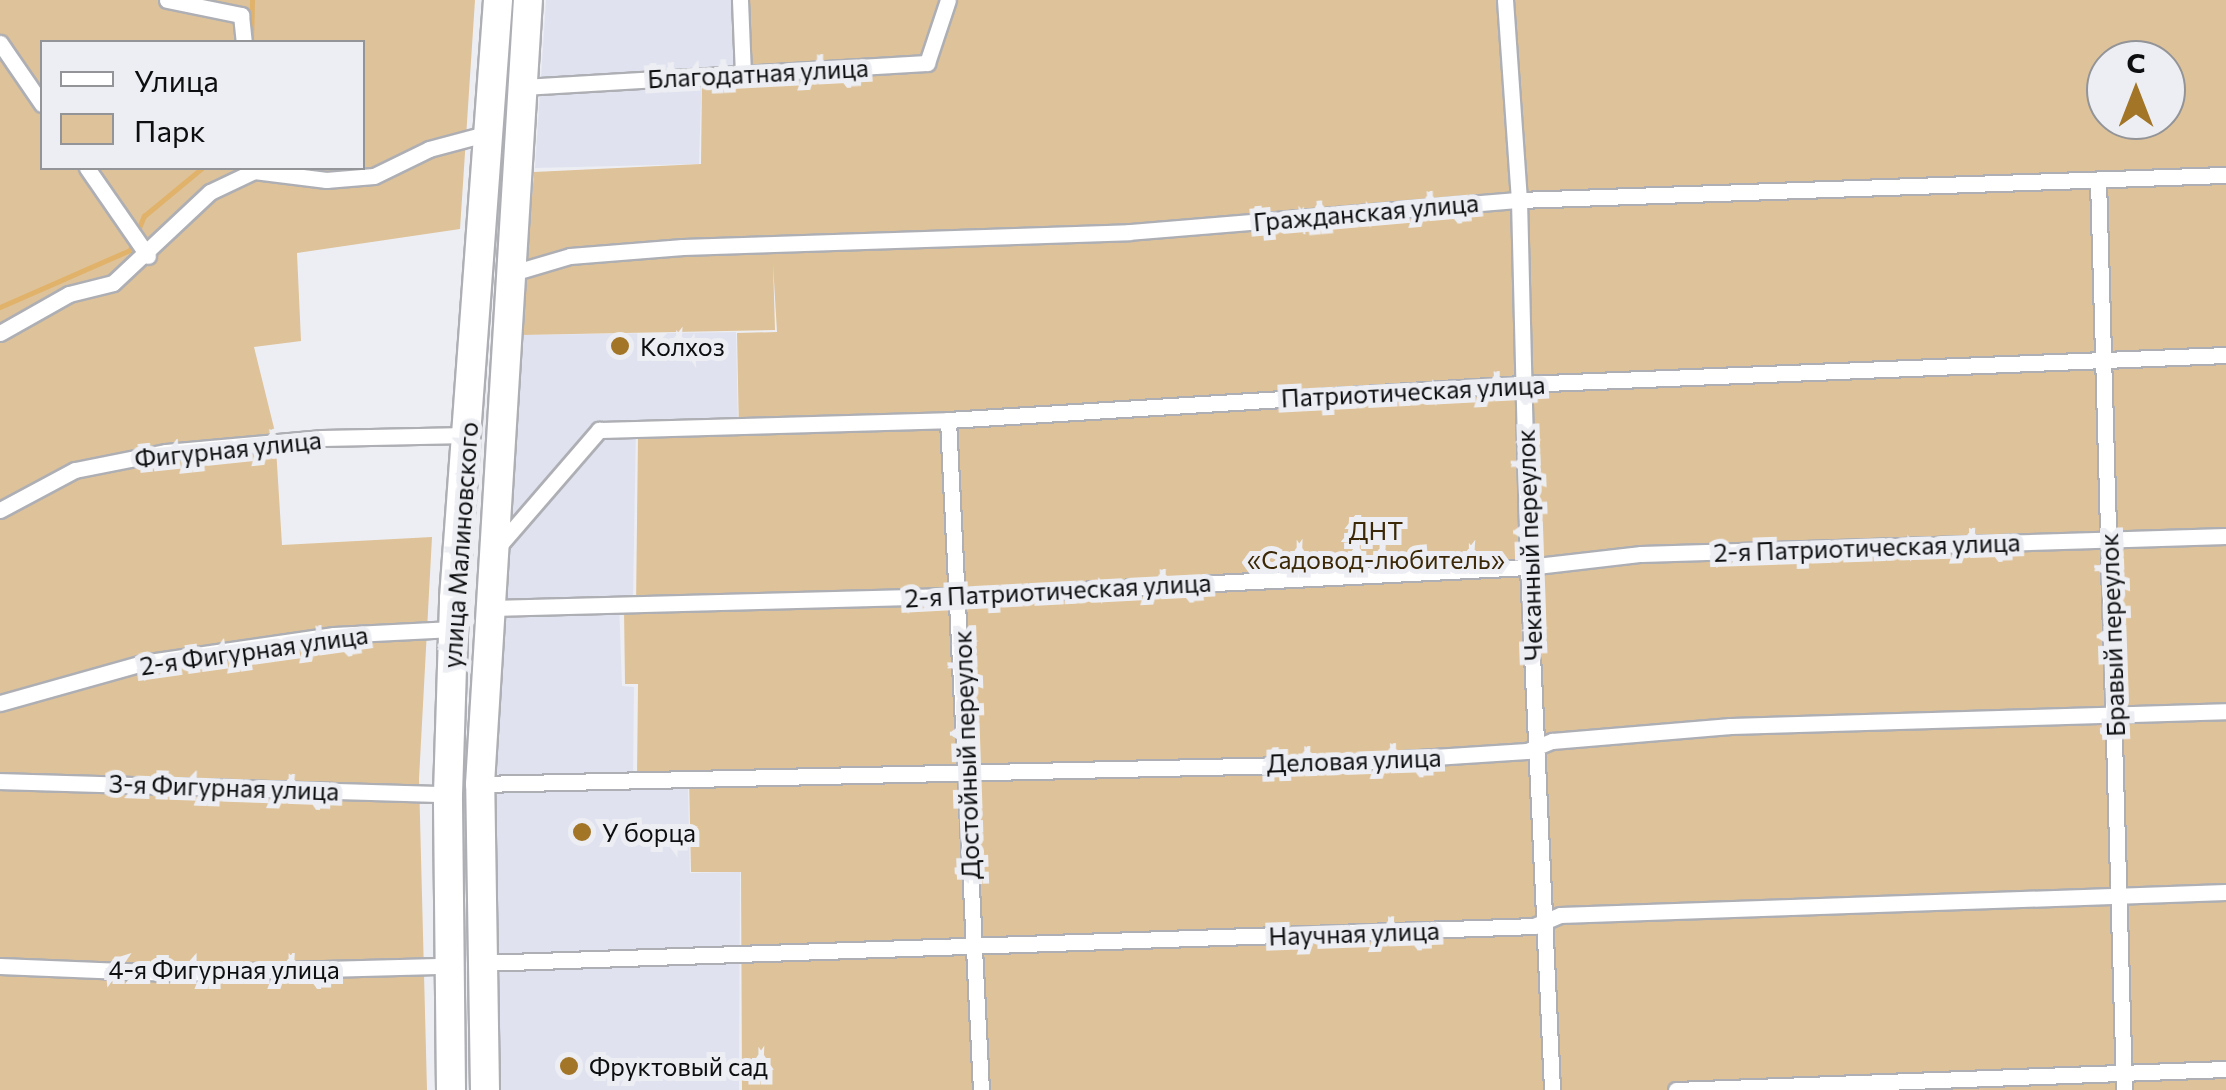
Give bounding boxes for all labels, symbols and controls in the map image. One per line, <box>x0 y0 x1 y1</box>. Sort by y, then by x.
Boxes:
legend <box>40 40 365 170</box>
north arrow <box>2086 40 2186 140</box>
text: С <box>2126 45 2146 79</box>
street label: Благодатная улица <box>647 52 869 94</box>
text: Улица <box>134 61 219 98</box>
text: Парк <box>134 111 206 148</box>
street label: Гражданская улица <box>1252 187 1480 237</box>
place label: Колхоз <box>640 331 725 361</box>
marker: Колхоз <box>609 335 631 357</box>
street label: Патриотическая улица <box>1280 369 1546 413</box>
street label: улица Малиновского <box>436 421 484 669</box>
street label: Фигурная улица <box>133 424 323 474</box>
street label: Чеканный переулок <box>1510 429 1548 661</box>
park label: ДНТ «Садовод-любитель» <box>1247 516 1505 575</box>
street label: 2-я Патриотическая улица <box>1713 527 2021 567</box>
street label: Бравый переулок <box>2093 533 2131 737</box>
street label: 2-я Патриотическая улица <box>904 567 1212 613</box>
street label: 2-я Фигурная улица <box>138 619 370 681</box>
street label: Достойный переулок <box>947 630 985 880</box>
street label: Деловая улица <box>1266 742 1442 778</box>
street label: 3-я Фигурная улица <box>108 768 340 806</box>
place label: У борца <box>602 817 696 847</box>
marker: У борца <box>571 821 593 843</box>
street label: Научная улица <box>1268 915 1440 951</box>
street label: 4-я Фигурная улица <box>108 954 340 984</box>
place label: Фруктовый сад <box>589 1051 768 1081</box>
marker: Фруктовый сад <box>558 1055 580 1077</box>

